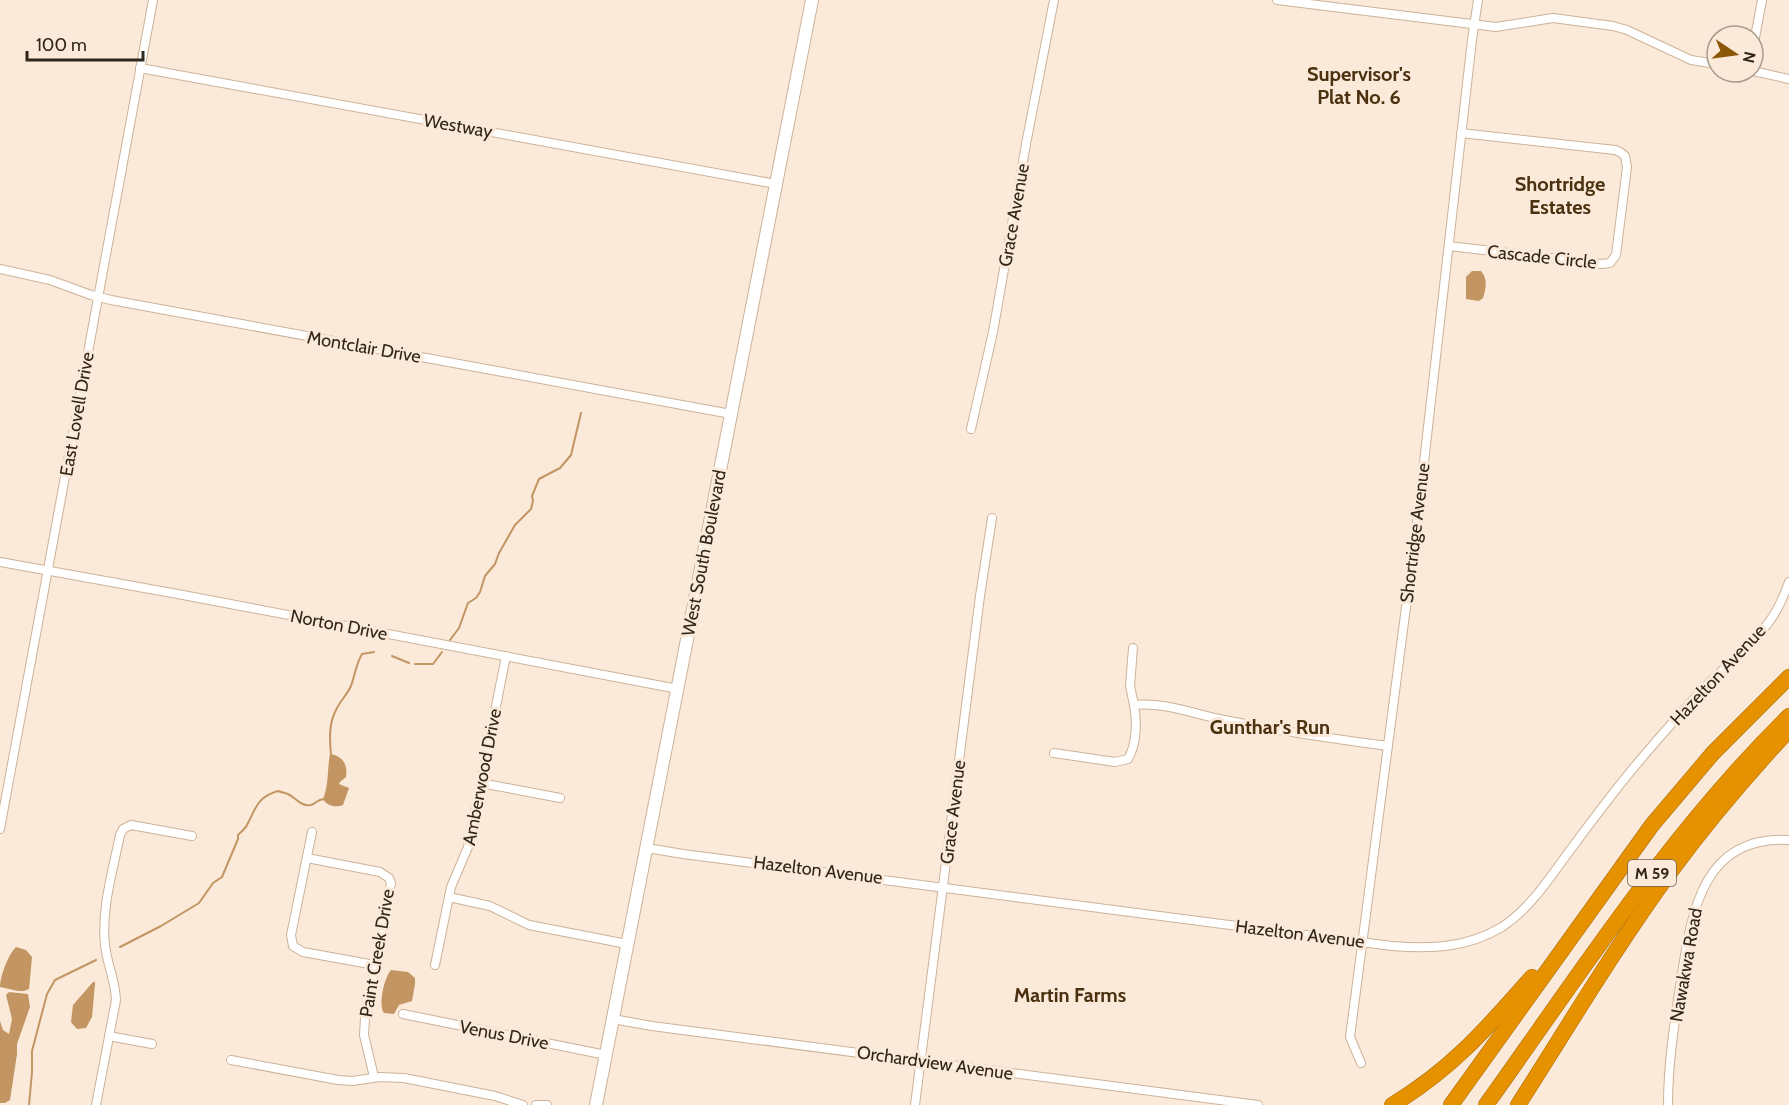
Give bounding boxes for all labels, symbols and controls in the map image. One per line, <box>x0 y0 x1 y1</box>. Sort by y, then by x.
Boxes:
scale bar <box>27 24 142 62</box>
north arrow <box>1705 24 1765 84</box>
text: 100 m <box>36 34 87 56</box>
text: N <box>1739 50 1760 65</box>
district label: Supervisor's Plat No. 6 <box>1307 62 1411 109</box>
street label: Westway <box>422 109 494 143</box>
street label: Grace Avenue <box>994 162 1034 268</box>
district label: Shortridge Estates <box>1515 172 1605 219</box>
street label: Cascade Circle <box>1486 240 1598 274</box>
street label: Montclair Drive <box>305 326 423 368</box>
street label: East Lovell Drive <box>55 350 99 478</box>
street label: Shortridge Avenue <box>1396 462 1434 604</box>
street label: West South Boulevard <box>677 468 731 638</box>
street label: Norton Drive <box>289 605 389 645</box>
street label: Hazelton Avenue <box>1666 620 1770 730</box>
street label: Amberwood Drive <box>458 707 506 847</box>
district label: Gunthar's Run <box>1210 715 1330 739</box>
street label: Grace Avenue <box>936 759 970 865</box>
street label: Hazelton Avenue <box>752 851 884 889</box>
road number: M 59 <box>1628 860 1676 886</box>
street label: Paint Creek Drive <box>355 887 399 1019</box>
street label: Nawakwa Road <box>1665 906 1707 1024</box>
street label: Hazelton Avenue <box>1234 915 1366 953</box>
district label: Martin Farms <box>1014 983 1126 1007</box>
street label: Venus Drive <box>457 1016 551 1054</box>
street label: Orchardview Avenue <box>856 1041 1014 1085</box>

